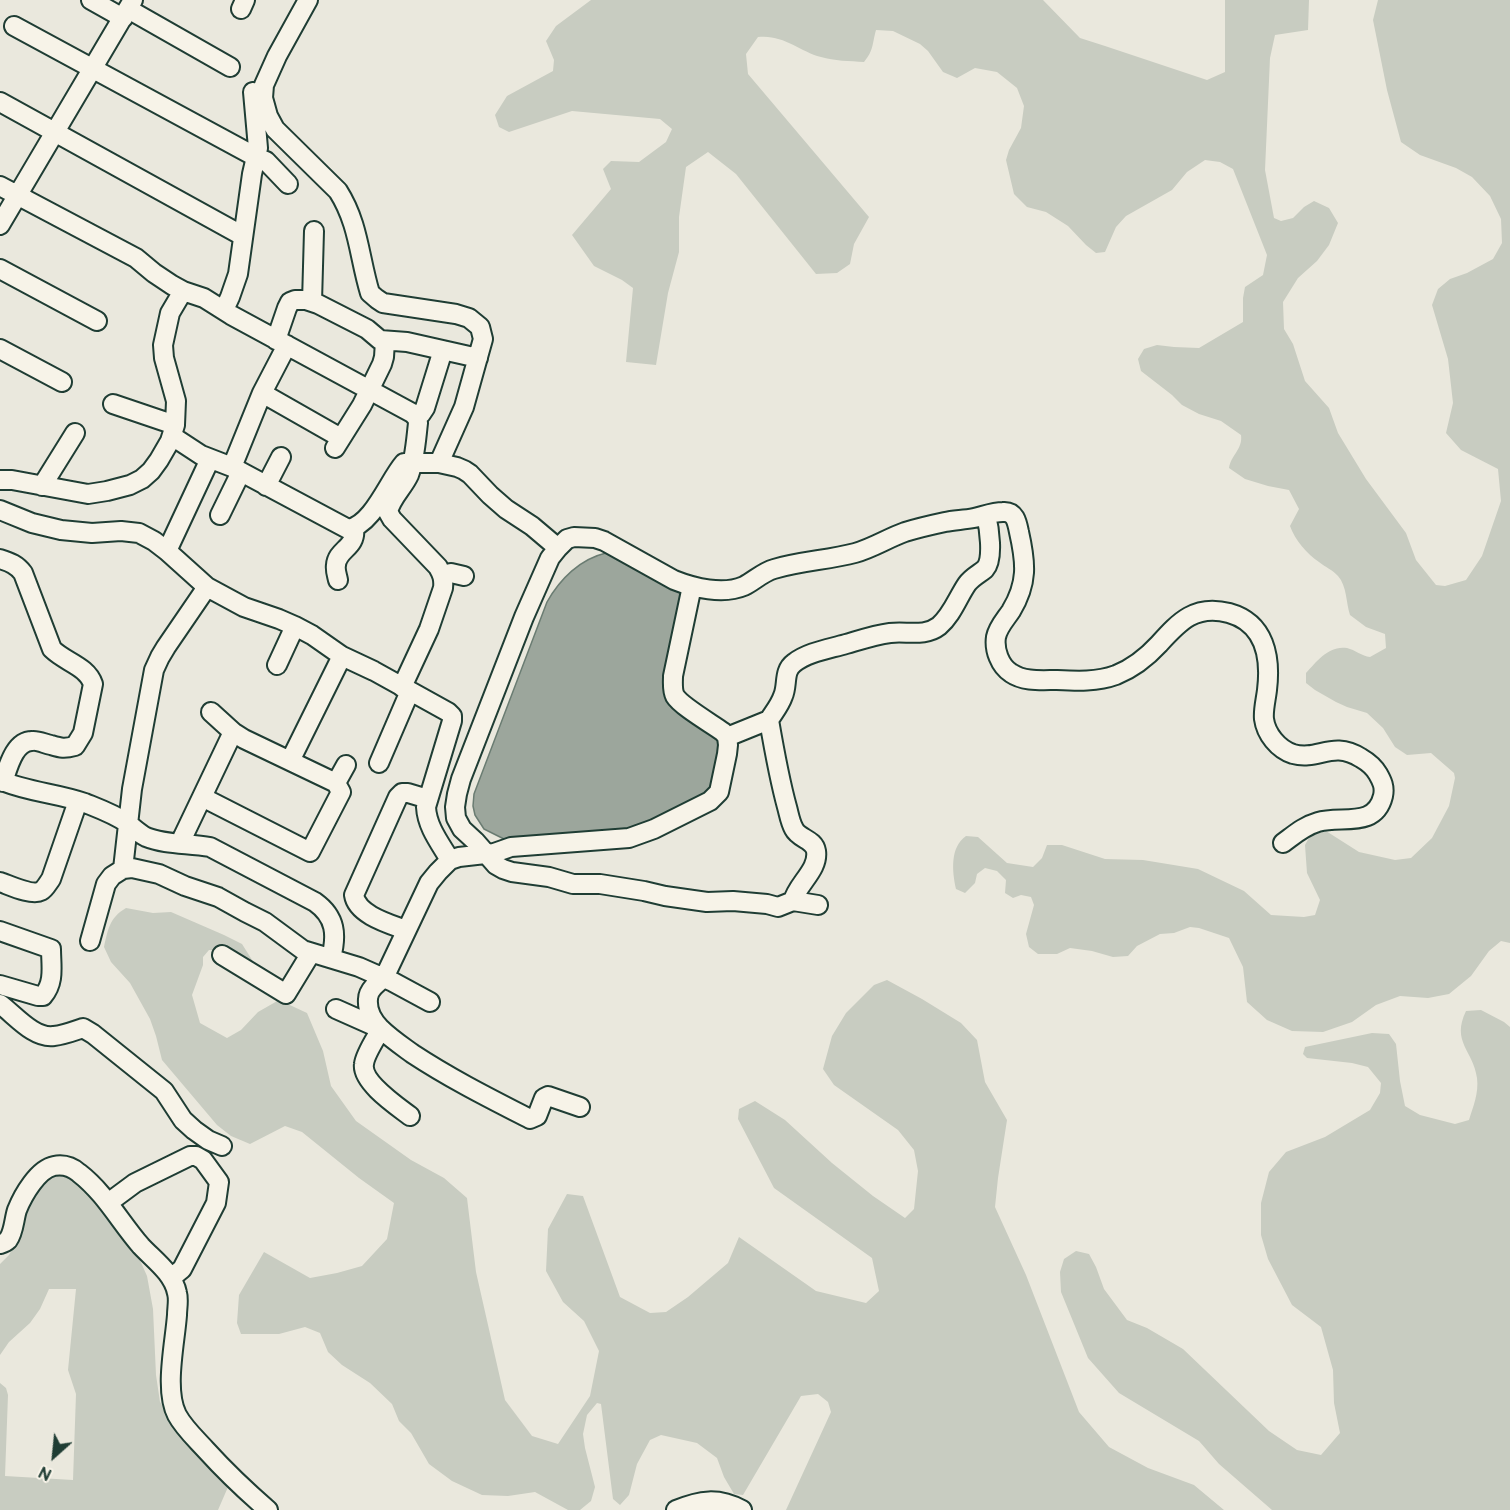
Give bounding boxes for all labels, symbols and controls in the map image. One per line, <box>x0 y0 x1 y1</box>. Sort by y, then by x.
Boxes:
north arrow <box>24 1426 84 1486</box>
text: N <box>36 1461 55 1484</box>

